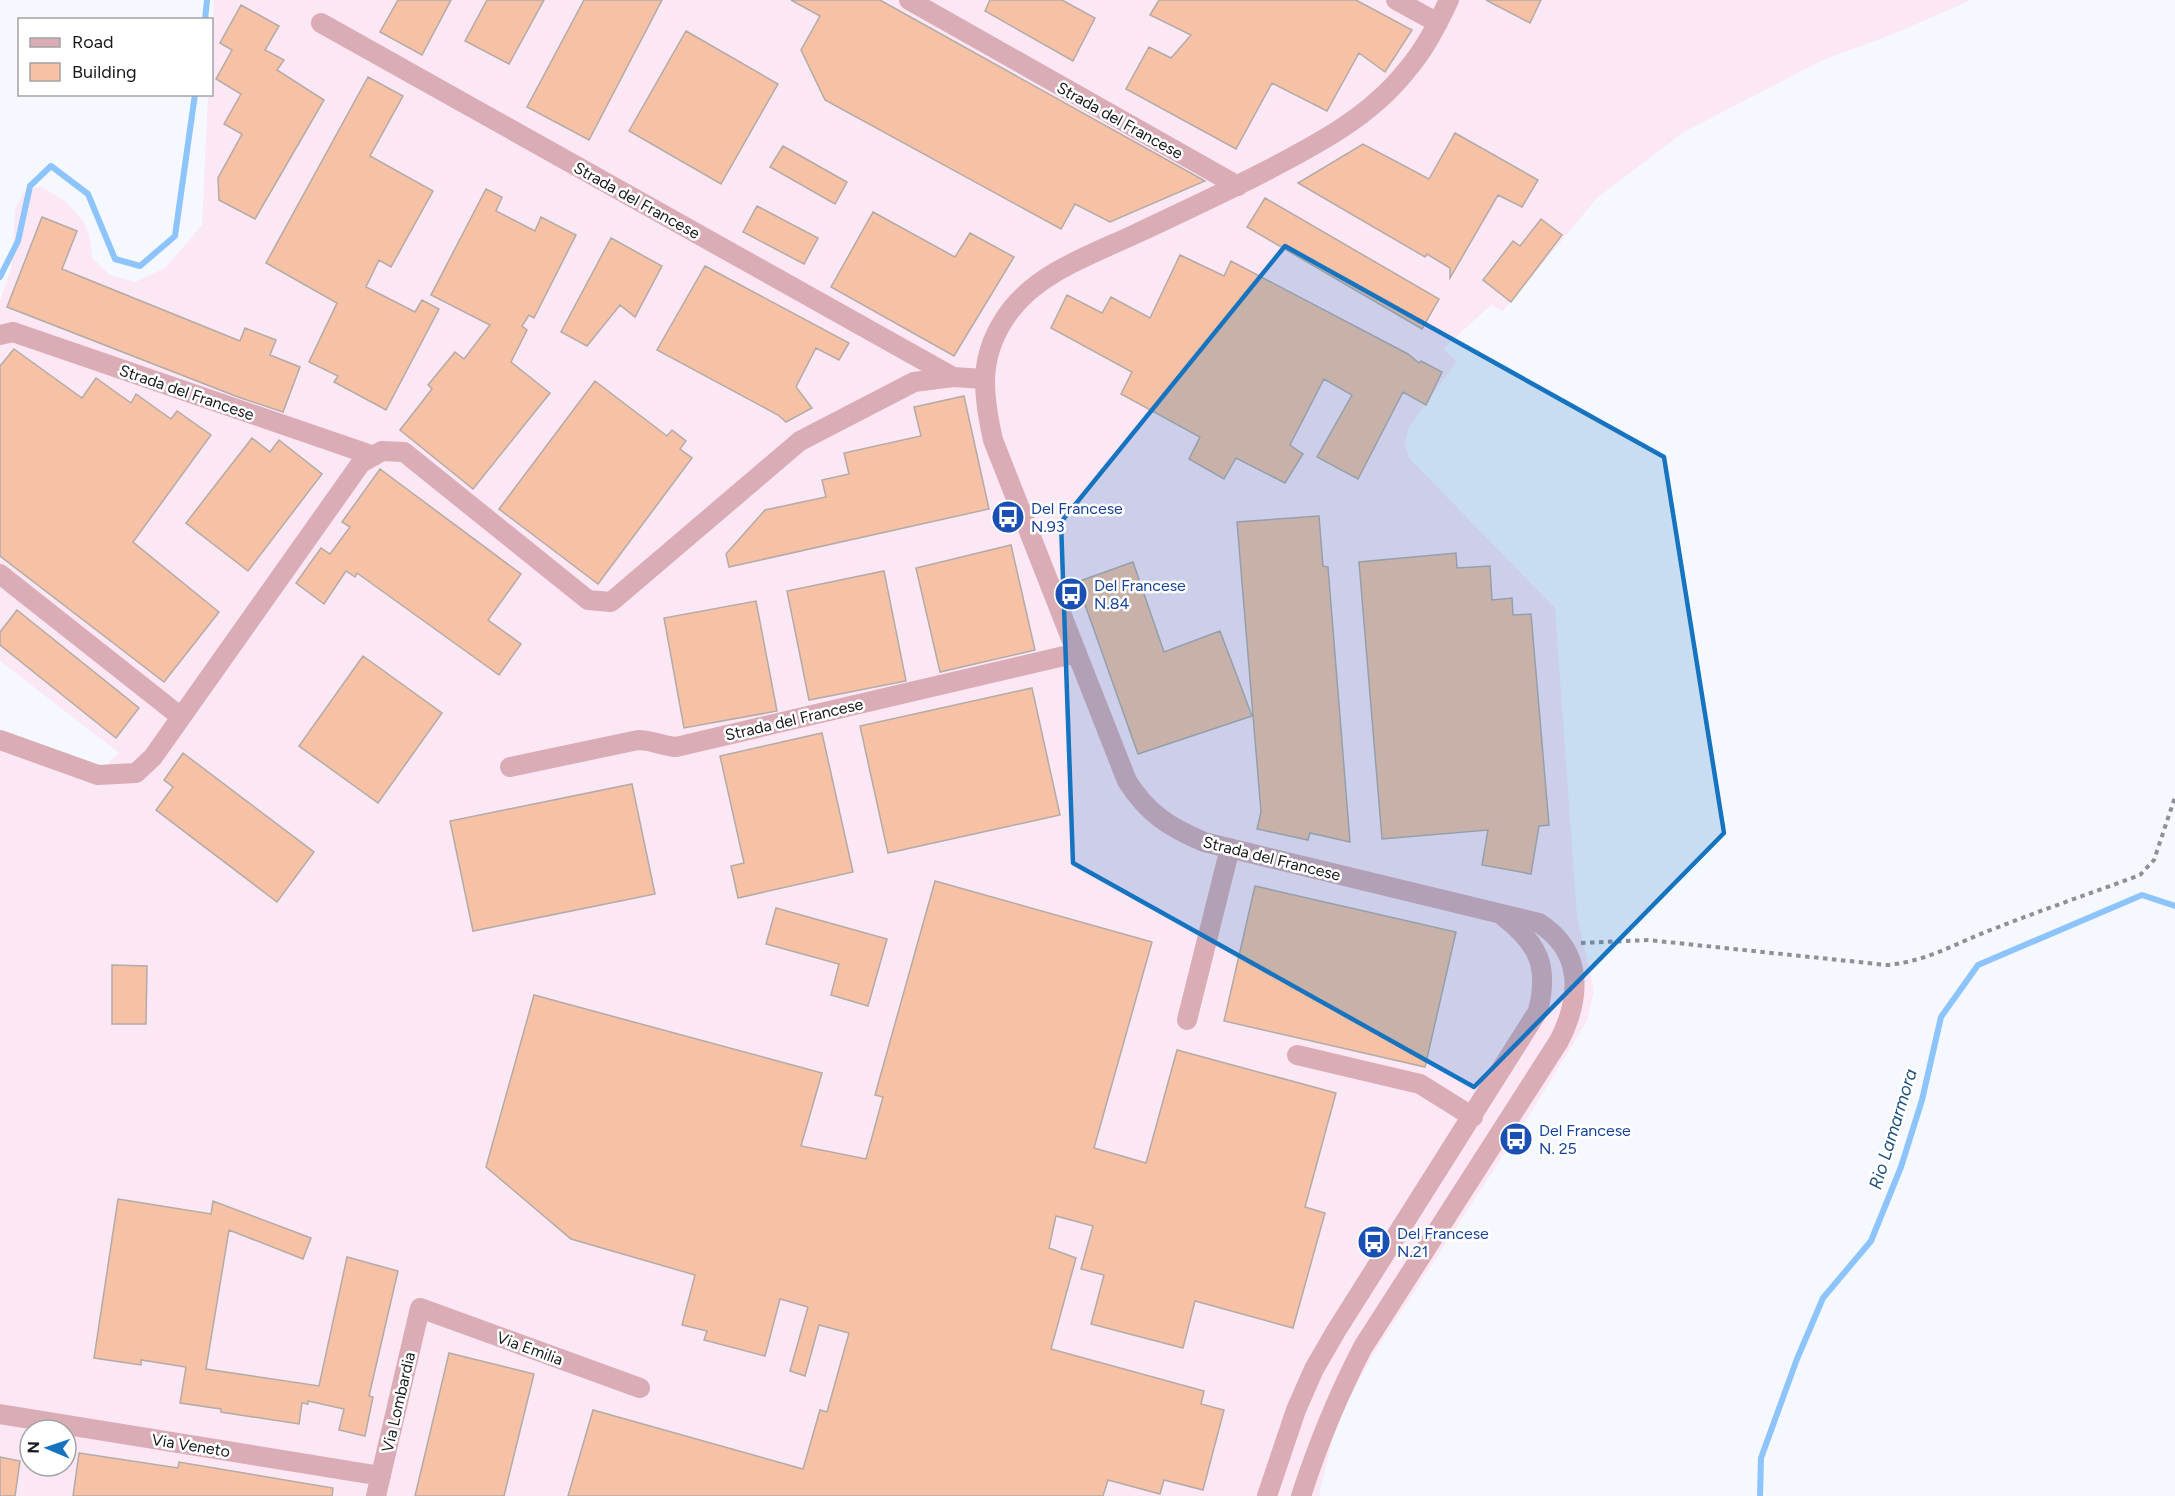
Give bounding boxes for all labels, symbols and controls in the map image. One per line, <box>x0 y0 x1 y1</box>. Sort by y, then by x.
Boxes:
legend <box>18 18 213 96</box>
text: Road <box>72 31 113 53</box>
text: Building <box>72 61 137 83</box>
street label: Strada del Francese <box>1053 78 1186 163</box>
street label: Strada del Francese <box>570 158 703 243</box>
street label: Strada del Francese <box>117 361 257 425</box>
bus stop icon: Del Francese N.93 <box>990 499 1026 535</box>
place label: Del Francese N.93 <box>1031 499 1123 536</box>
bus stop icon: Del Francese N.84 <box>1053 576 1089 612</box>
place label: Del Francese N.84 <box>1094 576 1186 613</box>
street label: Strada del Francese <box>723 694 865 745</box>
street label: Strada del Francese <box>1201 832 1343 885</box>
water label: Rio Lamarmora <box>1864 1066 1922 1192</box>
bus stop icon: Del Francese N. 25 <box>1498 1121 1534 1157</box>
place label: Del Francese N. 25 <box>1539 1121 1631 1158</box>
bus stop icon: Del Francese N.21 <box>1356 1224 1392 1260</box>
place label: Del Francese N.21 <box>1397 1224 1489 1261</box>
street label: Via Emilia <box>494 1328 566 1369</box>
street label: Via Lombardia <box>378 1350 419 1454</box>
north arrow <box>18 1418 78 1478</box>
street label: Via Veneto <box>150 1430 231 1461</box>
text: N <box>24 1441 43 1454</box>

